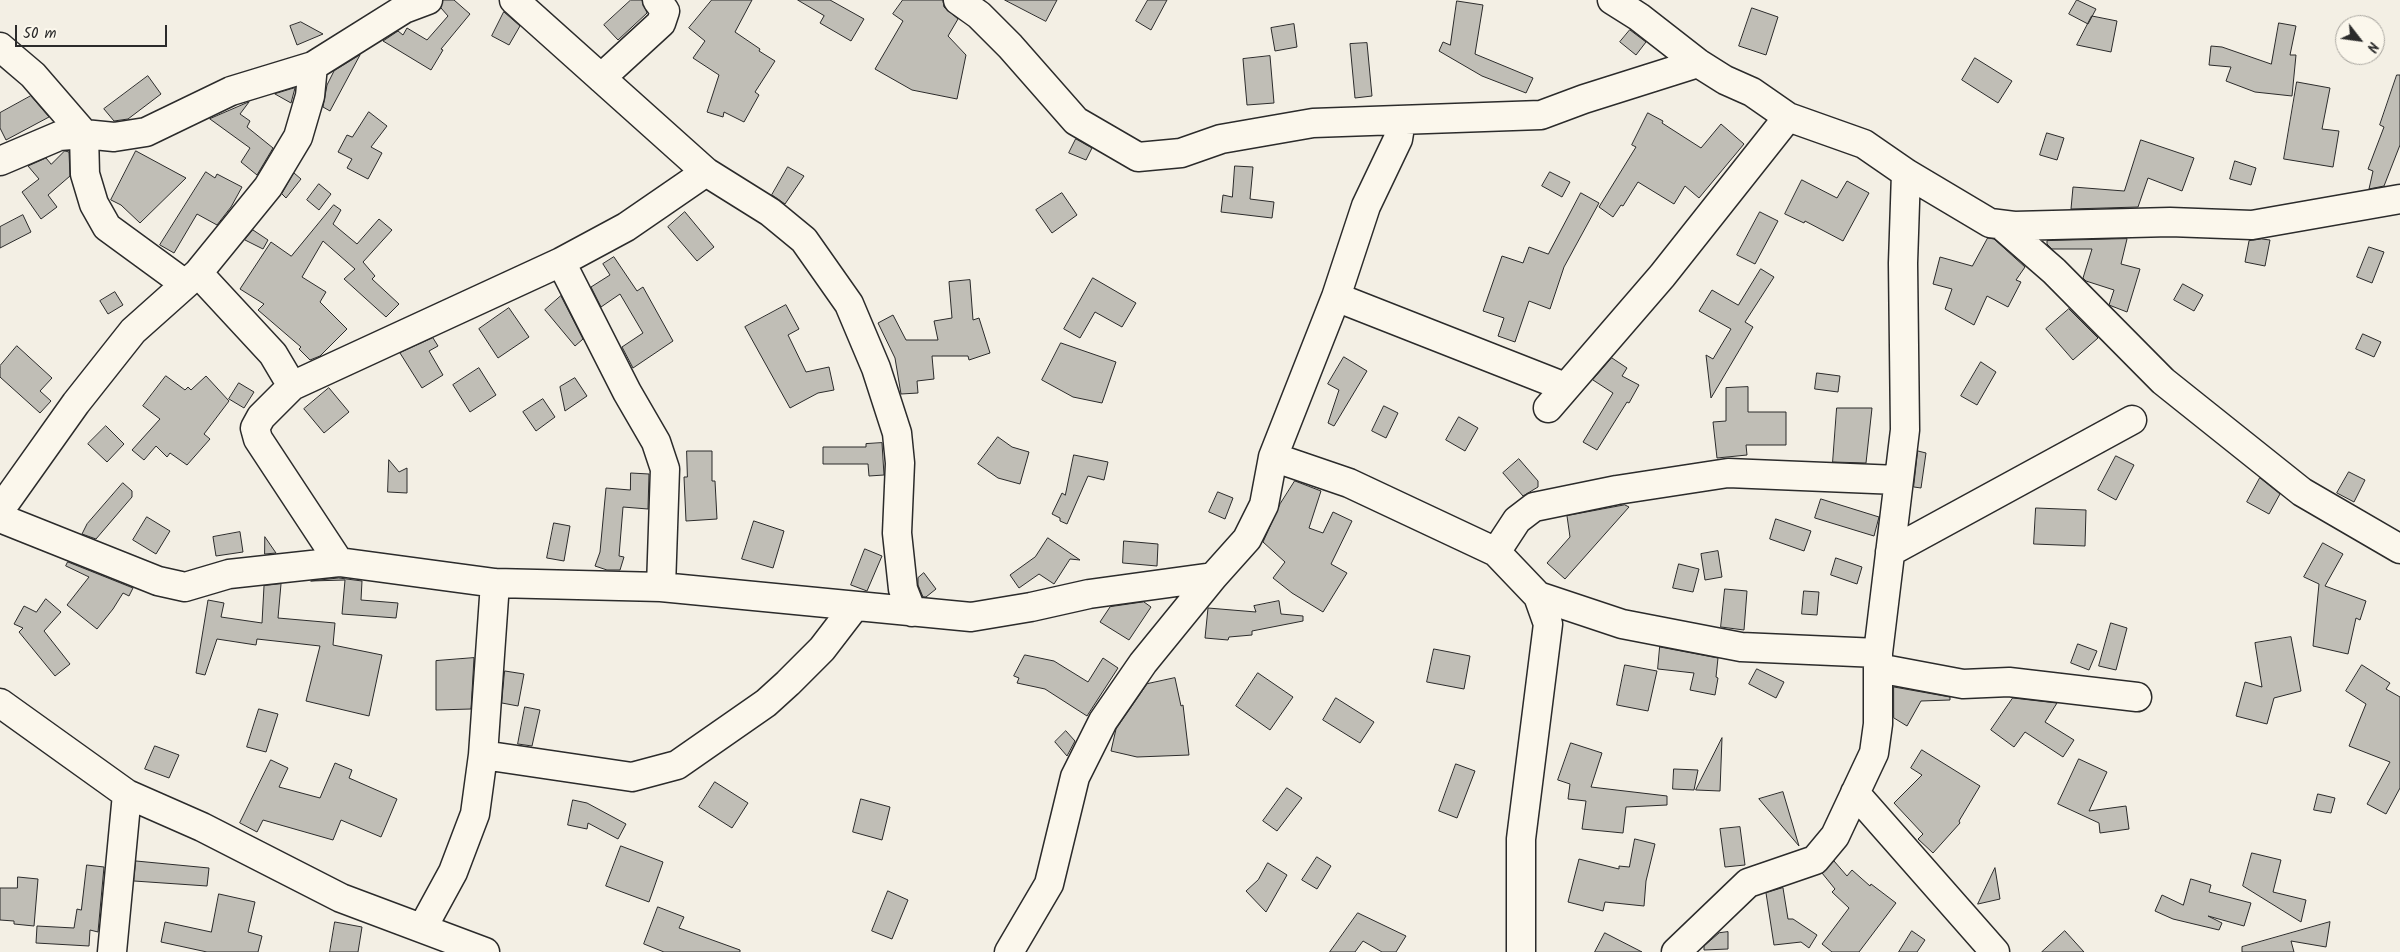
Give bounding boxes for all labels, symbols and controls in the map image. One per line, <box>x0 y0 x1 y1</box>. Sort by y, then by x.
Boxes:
scale bar <box>18 15 170 47</box>
north arrow <box>2335 15 2385 65</box>
text: 50 m <box>23 22 57 46</box>
text: N <box>2360 38 2384 56</box>

